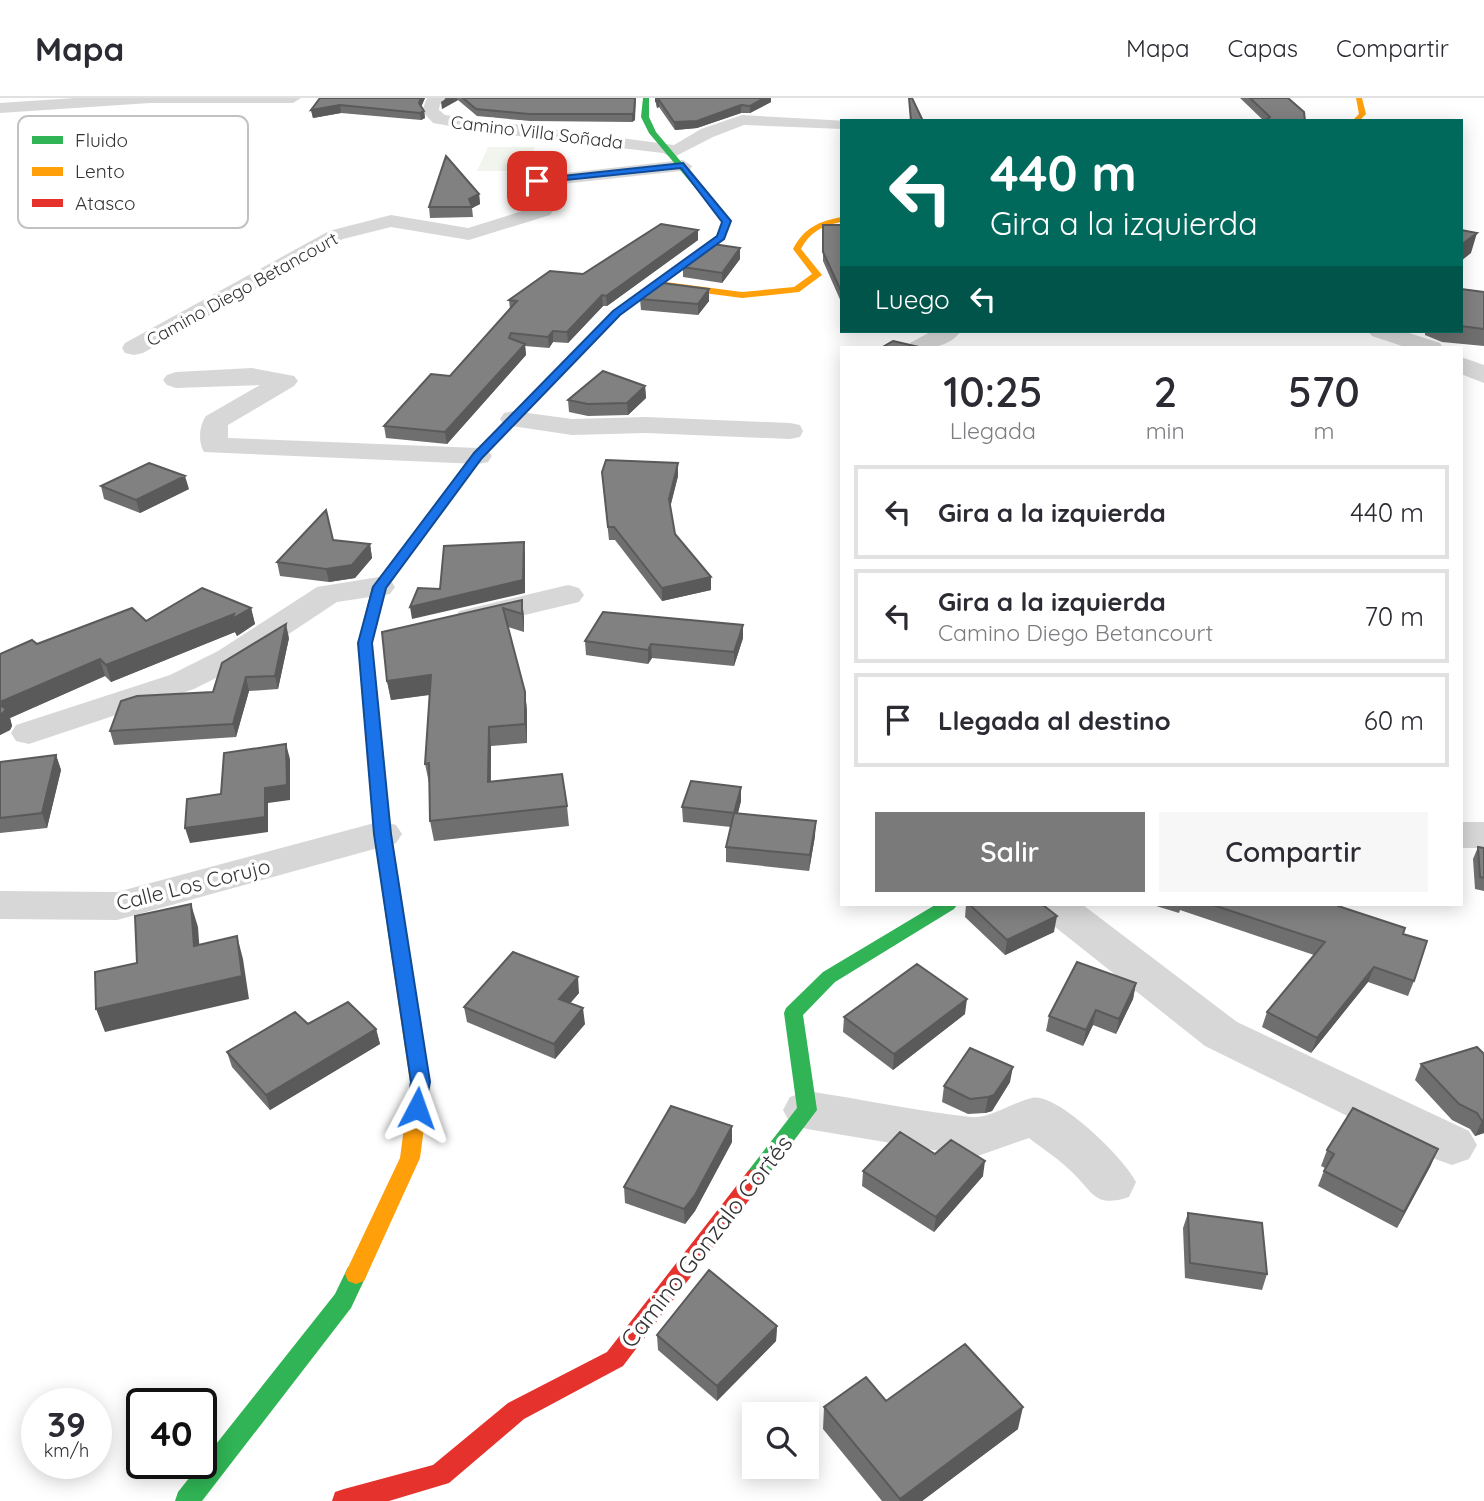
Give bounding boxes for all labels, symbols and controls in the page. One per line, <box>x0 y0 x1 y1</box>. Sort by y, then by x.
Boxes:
text: Mapa <box>35 28 124 69</box>
text: Mapa <box>1126 33 1190 63</box>
text: Capas <box>1228 33 1298 63</box>
text: Compartir <box>1336 33 1449 63</box>
street label: Camino Villa Soñada <box>450 110 624 154</box>
legend <box>18 116 248 228</box>
text: Fluido <box>75 128 128 152</box>
text: 440 m <box>990 142 1137 203</box>
icon: left <box>875 147 966 238</box>
pin <box>507 151 567 211</box>
text: Lento <box>75 159 125 183</box>
icon: arrive <box>518 162 556 200</box>
text: Atasco <box>75 191 135 215</box>
text: Gira a la izquierda <box>990 203 1258 243</box>
street label: Camino Diego Betancourt <box>142 227 342 351</box>
icon: left <box>964 280 1002 318</box>
text: Luego <box>875 283 950 316</box>
text: 10:25 <box>943 365 1042 418</box>
text: 2 <box>1153 365 1177 418</box>
text: 570 <box>1288 365 1360 418</box>
text: Llegada <box>950 416 1036 445</box>
text: min <box>1146 416 1185 445</box>
text: m <box>1313 416 1334 445</box>
icon: left <box>879 493 917 531</box>
text: Gira a la izquierda <box>938 496 1166 529</box>
text: 440 m <box>1350 496 1424 529</box>
text: Gira a la izquierda <box>938 585 1166 618</box>
icon: left <box>879 597 917 635</box>
text: 70 m <box>1364 600 1424 633</box>
text: Camino Diego Betancourt <box>938 618 1213 647</box>
icon: arrive <box>879 701 917 739</box>
text: Llegada al destino <box>938 704 1171 737</box>
text: 60 m <box>1364 704 1424 737</box>
button: Salir <box>875 812 1145 892</box>
button: Compartir <box>1159 812 1428 892</box>
street label: Calle Los Corujo <box>113 852 273 916</box>
position arrow <box>380 1071 454 1145</box>
street label: Camino Gonzalo Cortés <box>614 1129 798 1353</box>
speed limit sign: 40 <box>126 1388 217 1479</box>
text: 39 <box>47 1402 86 1446</box>
map controls <box>742 1402 819 1479</box>
button: search <box>742 1402 819 1479</box>
text: km/h <box>44 1439 89 1462</box>

